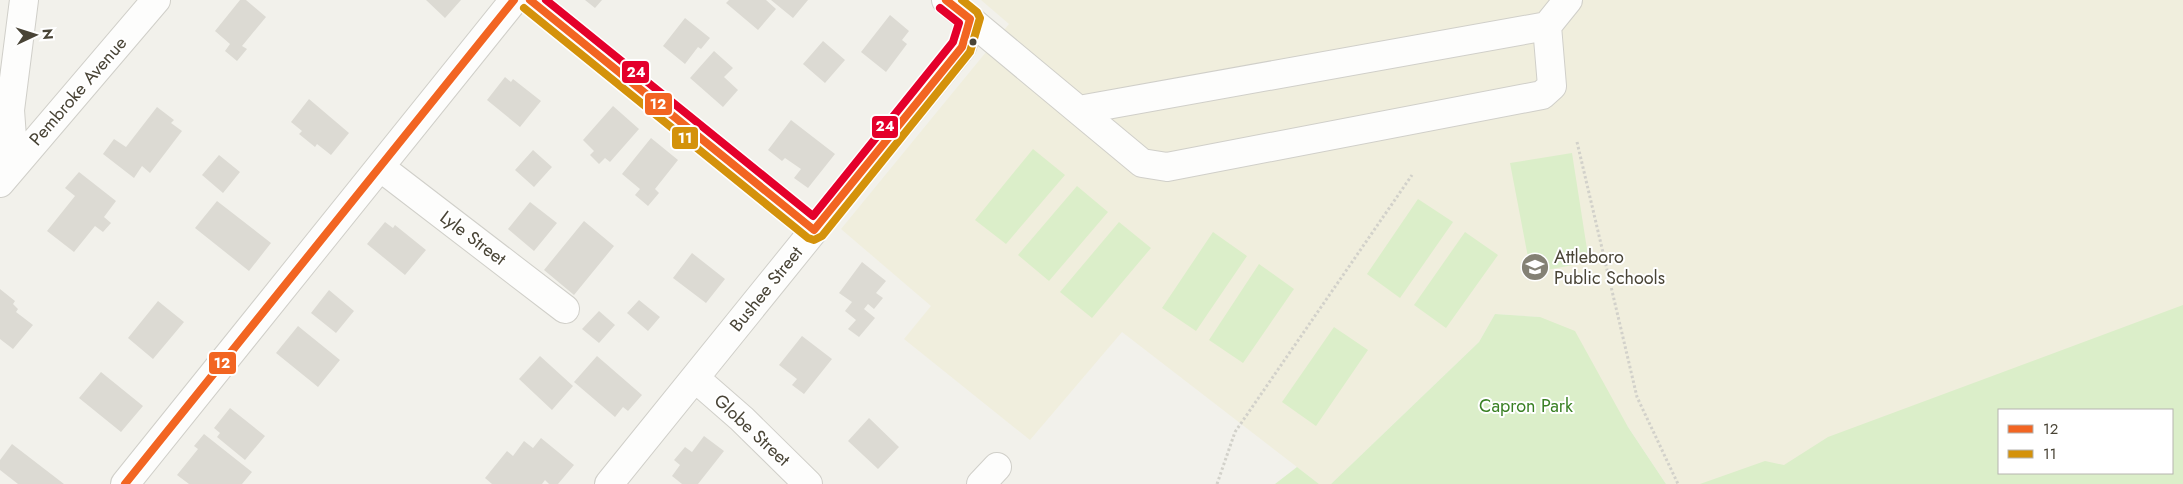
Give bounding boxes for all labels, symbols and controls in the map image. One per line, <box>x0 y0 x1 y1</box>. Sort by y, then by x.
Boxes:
north arrow <box>10 10 60 60</box>
text: N <box>38 28 58 40</box>
street label: Pembroke Avenue <box>23 31 133 151</box>
unlabelled marker <box>968 37 978 47</box>
line badge: 24 <box>621 60 650 84</box>
text: 24 <box>627 62 646 82</box>
line badge: 12 <box>644 92 673 116</box>
text: 12 <box>650 94 666 114</box>
line badge: 24 <box>871 115 899 139</box>
text: 24 <box>876 116 895 136</box>
line badge: 11 <box>671 126 699 150</box>
text: 11 <box>678 128 692 148</box>
street label: Lyle Street <box>434 204 512 272</box>
street label: Bushee Street <box>723 240 809 337</box>
place label: Attleboro Public Schools <box>1554 244 1665 291</box>
school or university icon: Attleboro Public Schools <box>1520 252 1550 282</box>
line badge: 12 <box>208 351 237 375</box>
text: 12 <box>214 353 230 373</box>
street label: Globe Street <box>708 388 796 473</box>
park label: Capron Park <box>1479 393 1573 419</box>
legend <box>1998 409 2173 474</box>
text: 12 <box>2043 418 2058 440</box>
text: 11 <box>2043 443 2057 465</box>

